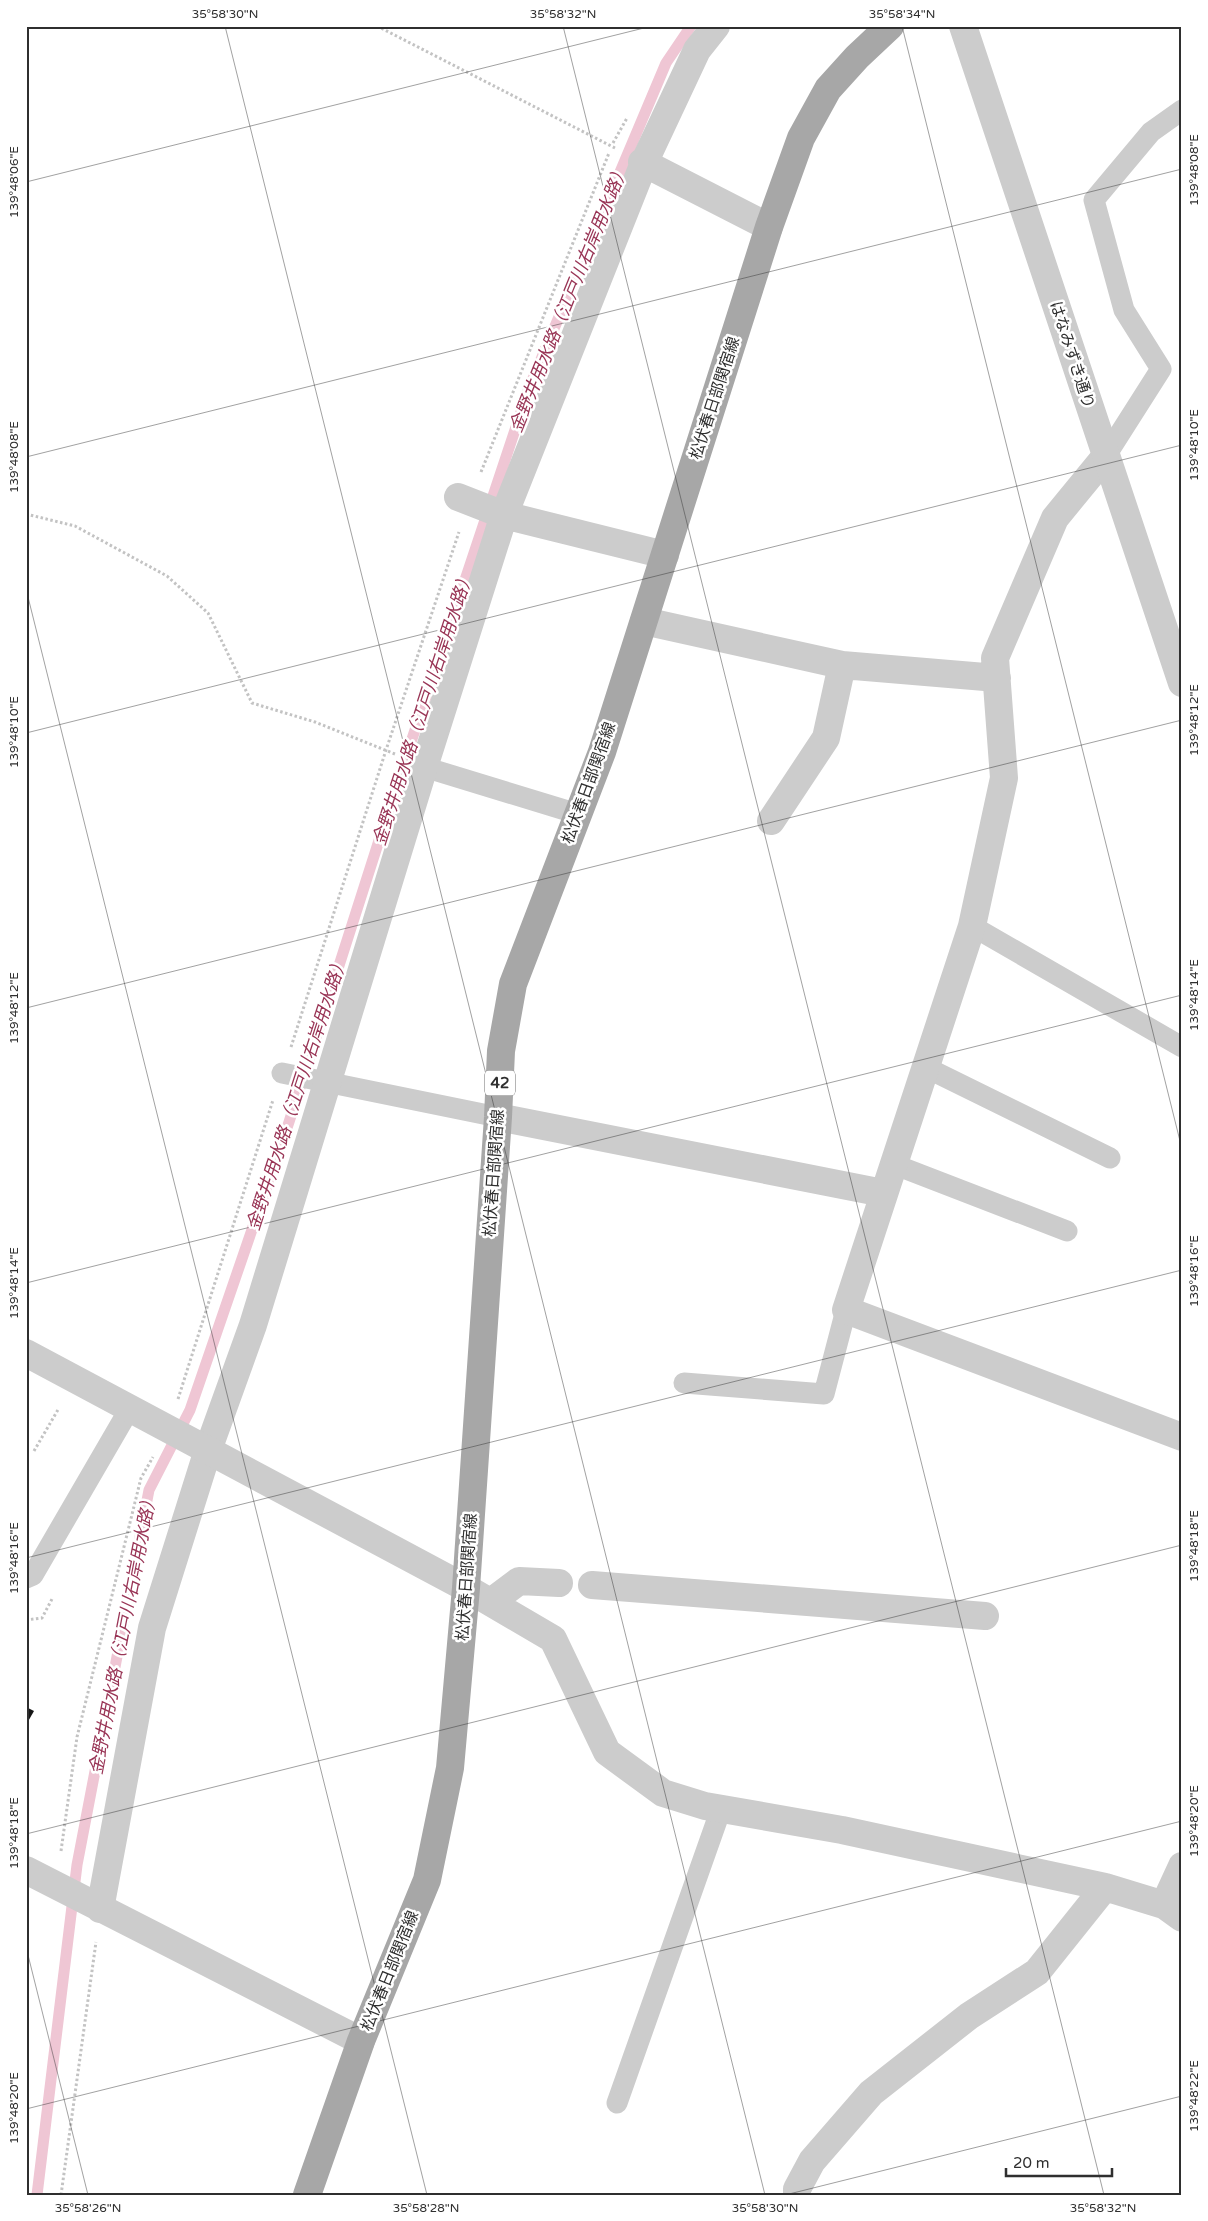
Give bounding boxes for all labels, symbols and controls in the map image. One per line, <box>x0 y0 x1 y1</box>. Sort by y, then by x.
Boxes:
text: 35°58'30"N <box>192 7 258 21</box>
text: 35°58'32"N <box>530 7 596 21</box>
text: 35°58'34"N <box>869 7 935 21</box>
text: 139°48'08"E <box>1187 134 1201 206</box>
text: 139°48'06"E <box>7 146 21 218</box>
water label: 金野井用水路（江戸川右岸用水路） <box>505 160 633 436</box>
street label: はなみずき通り <box>1045 299 1099 411</box>
street label: 松伏春日部関宿線 <box>686 334 744 462</box>
text: 139°48'10"E <box>1187 409 1201 481</box>
text: 139°48'08"E <box>7 421 21 493</box>
water label: 金野井用水路（江戸川右岸用水路） <box>368 568 478 848</box>
text: 139°48'12"E <box>1187 684 1201 756</box>
text: 139°48'10"E <box>7 696 21 768</box>
street label: 松伏春日部関宿線 <box>558 719 620 847</box>
water label: 金野井用水路（江戸川右岸用水路） <box>242 953 352 1233</box>
text: 139°48'14"E <box>1187 959 1201 1031</box>
text: 139°48'12"E <box>7 972 21 1044</box>
road number: 42 <box>485 1070 515 1096</box>
street label: 松伏春日部関宿線 <box>480 1108 508 1238</box>
text: 139°48'16"E <box>1187 1235 1201 1307</box>
text: 139°48'14"E <box>7 1247 21 1319</box>
water label: 金野井用水路（江戸川右岸用水路） <box>85 1490 161 1776</box>
text: 139°48'18"E <box>1187 1510 1201 1582</box>
street label: 松伏春日部関宿線 <box>453 1512 481 1642</box>
text: 139°48'16"E <box>7 1522 21 1594</box>
text: 139°48'20"E <box>1187 1785 1201 1857</box>
text: 139°48'18"E <box>7 1797 21 1869</box>
street label: 松伏春日部関宿線 <box>357 1908 423 2034</box>
text: 139°48'22"E <box>1187 2060 1201 2132</box>
text: 139°48'20"E <box>7 2072 21 2144</box>
scale bar <box>1006 2146 1112 2178</box>
text: 20 m <box>1013 2154 1050 2172</box>
text: 35°58'26"N <box>55 2201 121 2215</box>
text: 35°58'28"N <box>393 2201 459 2215</box>
text: 35°58'30"N <box>732 2201 798 2215</box>
text: 35°58'32"N <box>1070 2201 1136 2215</box>

